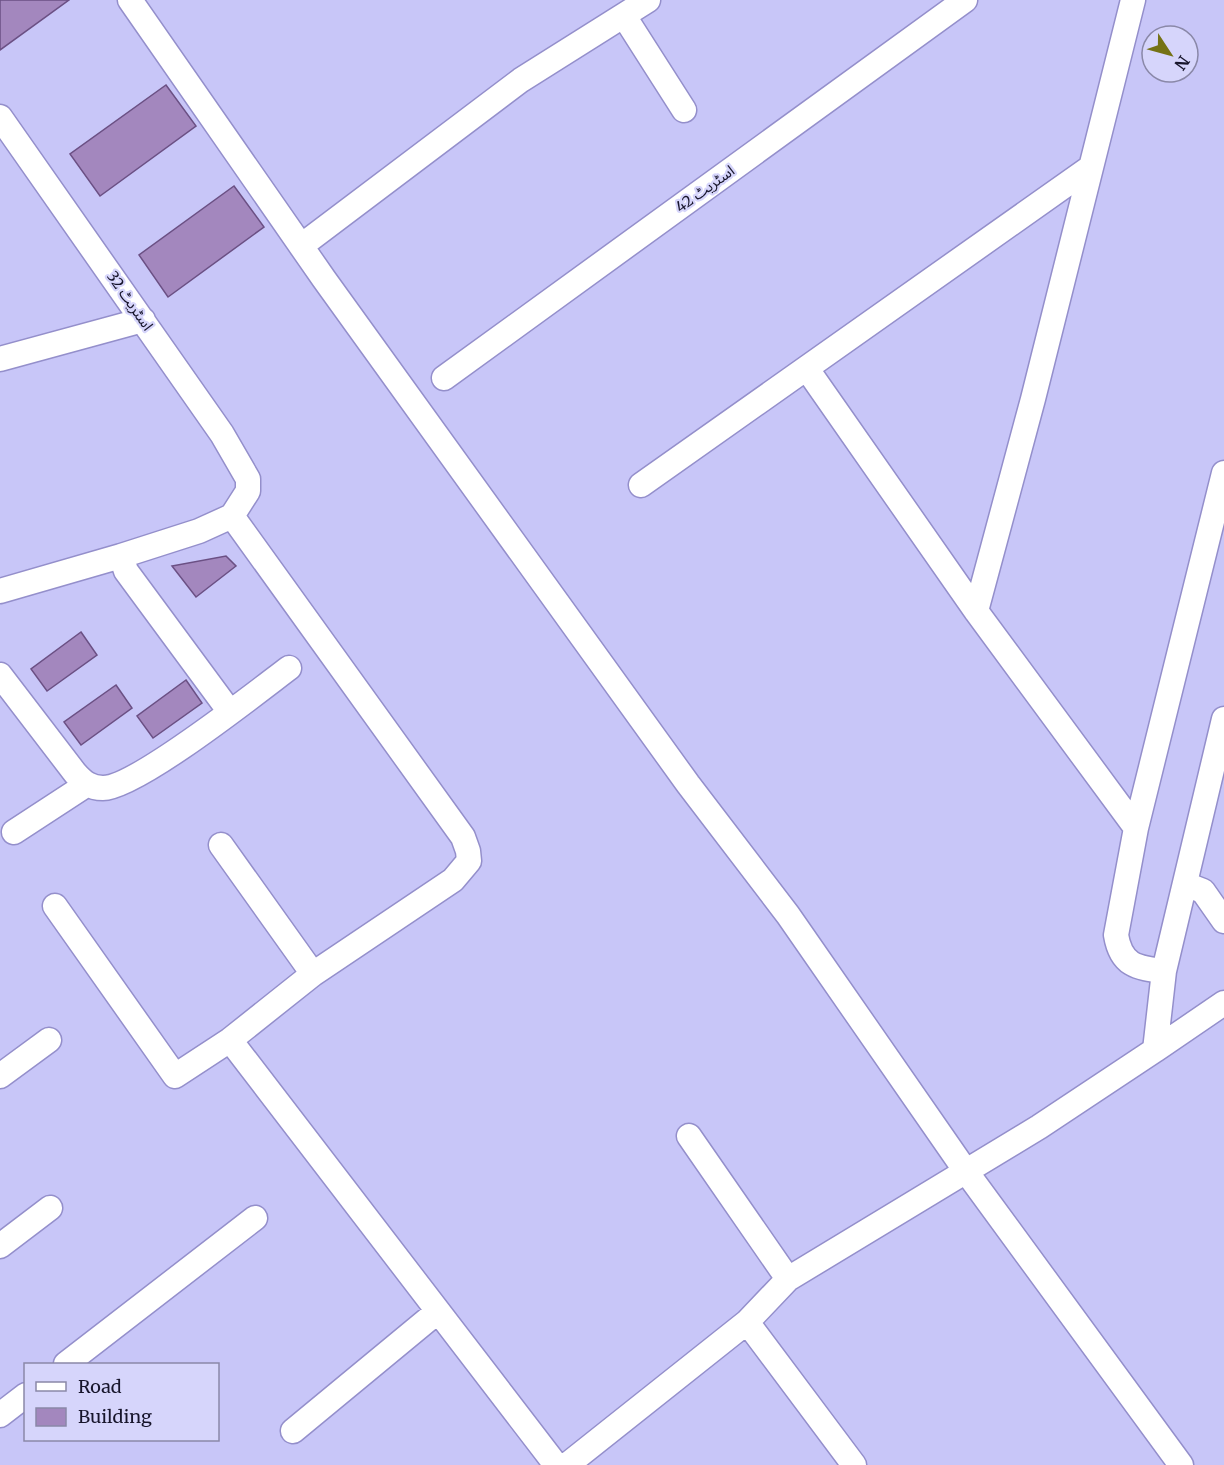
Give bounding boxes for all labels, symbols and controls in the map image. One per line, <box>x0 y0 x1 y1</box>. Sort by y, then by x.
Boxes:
north arrow <box>1140 24 1200 84</box>
text: N <box>1170 52 1194 74</box>
street label: اسٹریٹ 42 <box>672 161 738 216</box>
street label: اسٹریٹ 32 <box>103 267 158 334</box>
legend <box>24 1363 219 1441</box>
text: Road <box>78 1375 122 1398</box>
text: Building <box>78 1405 152 1428</box>

